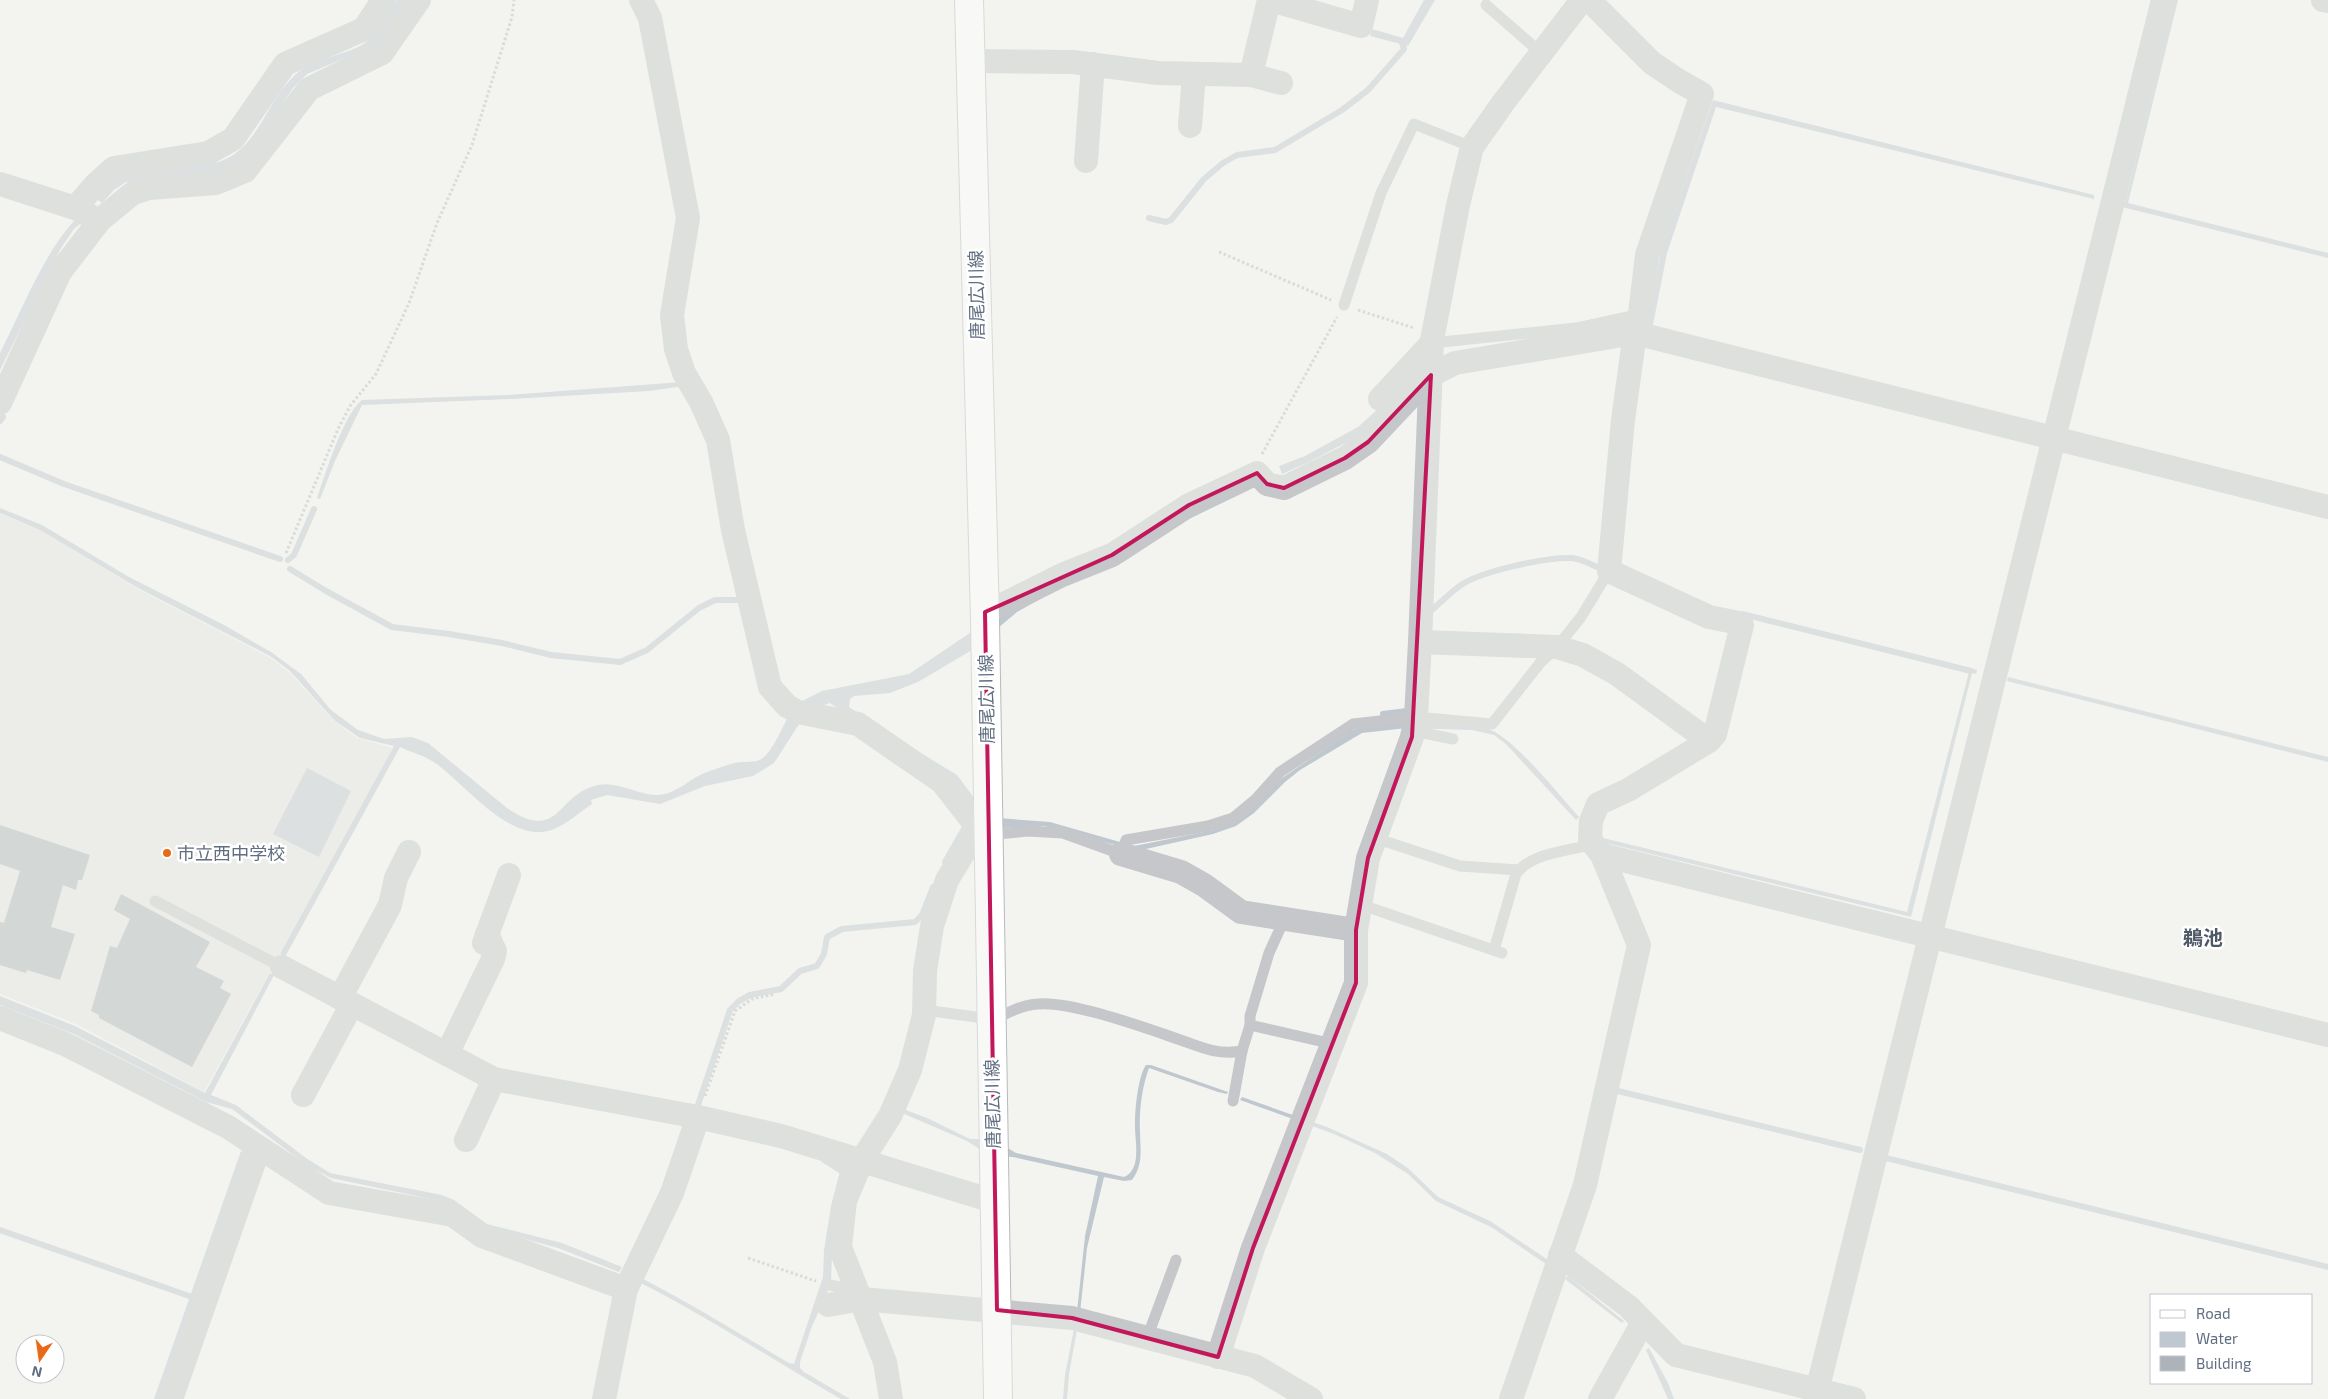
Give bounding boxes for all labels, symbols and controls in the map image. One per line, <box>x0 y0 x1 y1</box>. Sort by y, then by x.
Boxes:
street label: 唐尾広川線 <box>964 250 988 340</box>
street label: 唐尾広川線 <box>974 654 998 744</box>
place label: 市立西中学校 <box>177 842 285 864</box>
marker: 市立西中学校 <box>161 847 173 859</box>
district label: 鵜池 <box>2183 925 2223 949</box>
street label: 唐尾広川線 <box>980 1059 1004 1149</box>
legend <box>2150 1294 2313 1384</box>
text: Road <box>2196 1304 2231 1322</box>
text: Water <box>2196 1329 2238 1347</box>
north arrow <box>15 1334 65 1384</box>
text: Building <box>2196 1354 2252 1372</box>
text: N <box>30 1363 44 1382</box>

